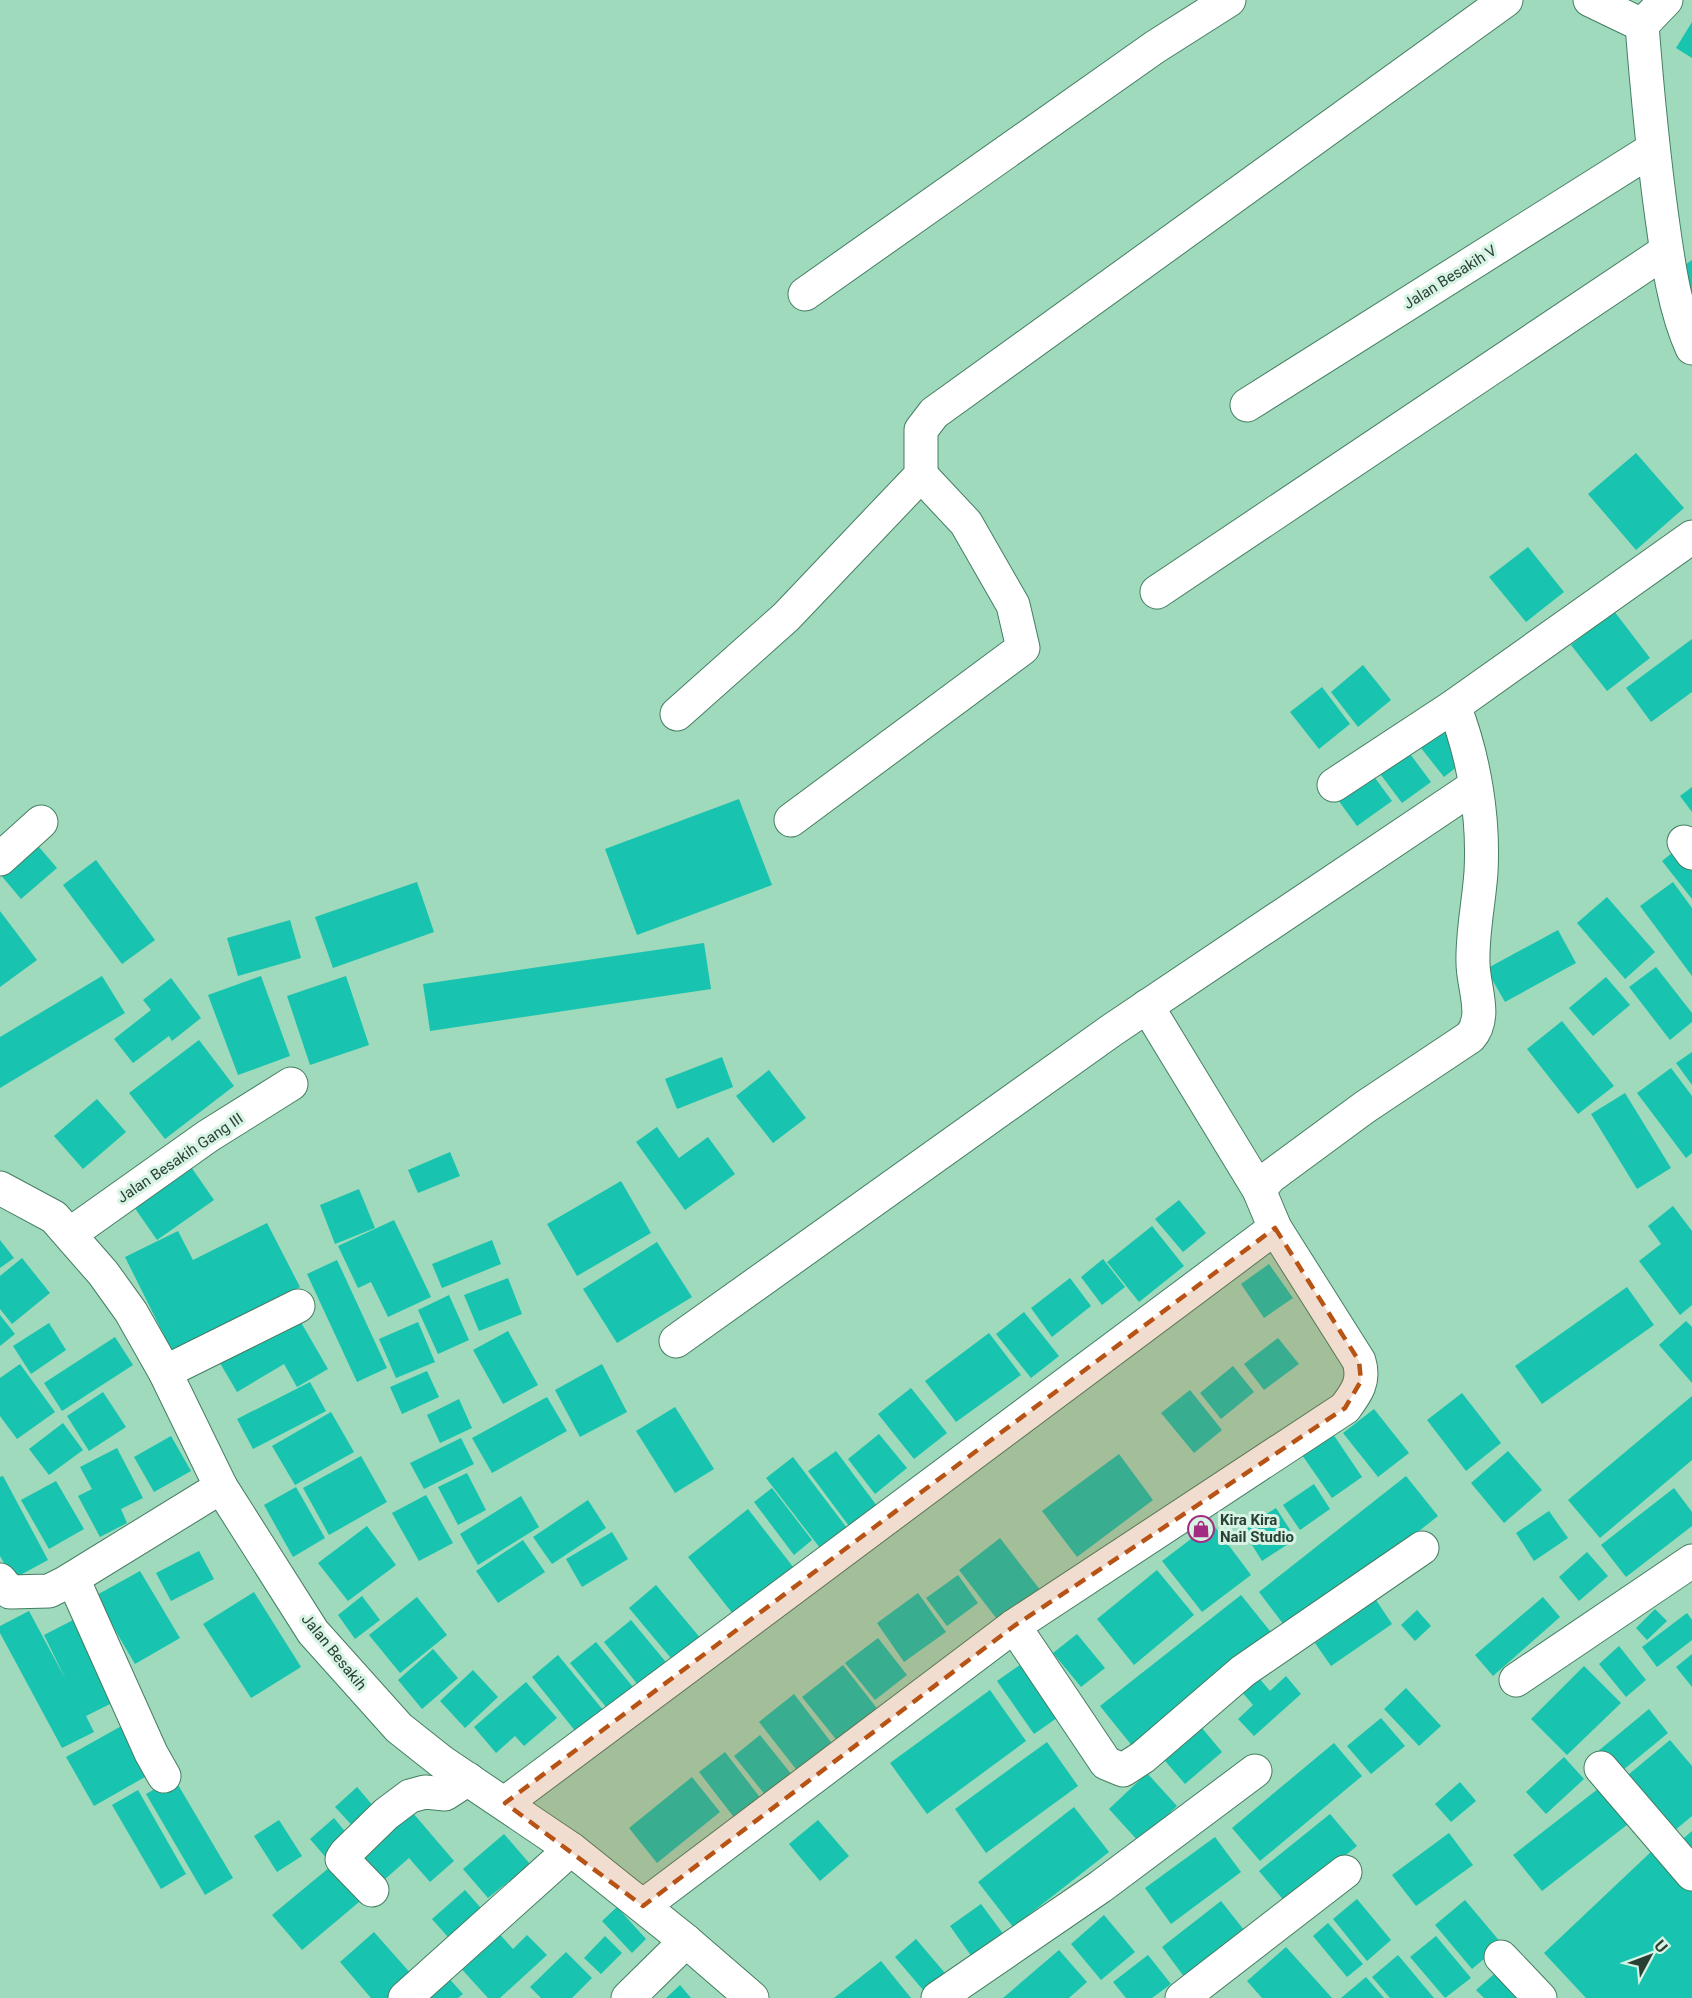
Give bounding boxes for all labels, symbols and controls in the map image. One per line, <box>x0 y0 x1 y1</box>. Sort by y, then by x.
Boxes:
street label: Jalan Besakih V <box>1400 241 1500 313</box>
street label: Jalan Besakih Gang III <box>114 1109 246 1207</box>
place label: Kira Kira Nail Studio <box>1220 1511 1294 1546</box>
shop icon: Kira Kira Nail Studio <box>1186 1514 1216 1544</box>
street label: Jalan Besakih <box>298 1610 370 1694</box>
north arrow <box>1620 1926 1680 1986</box>
text: U <box>1650 1936 1672 1957</box>

